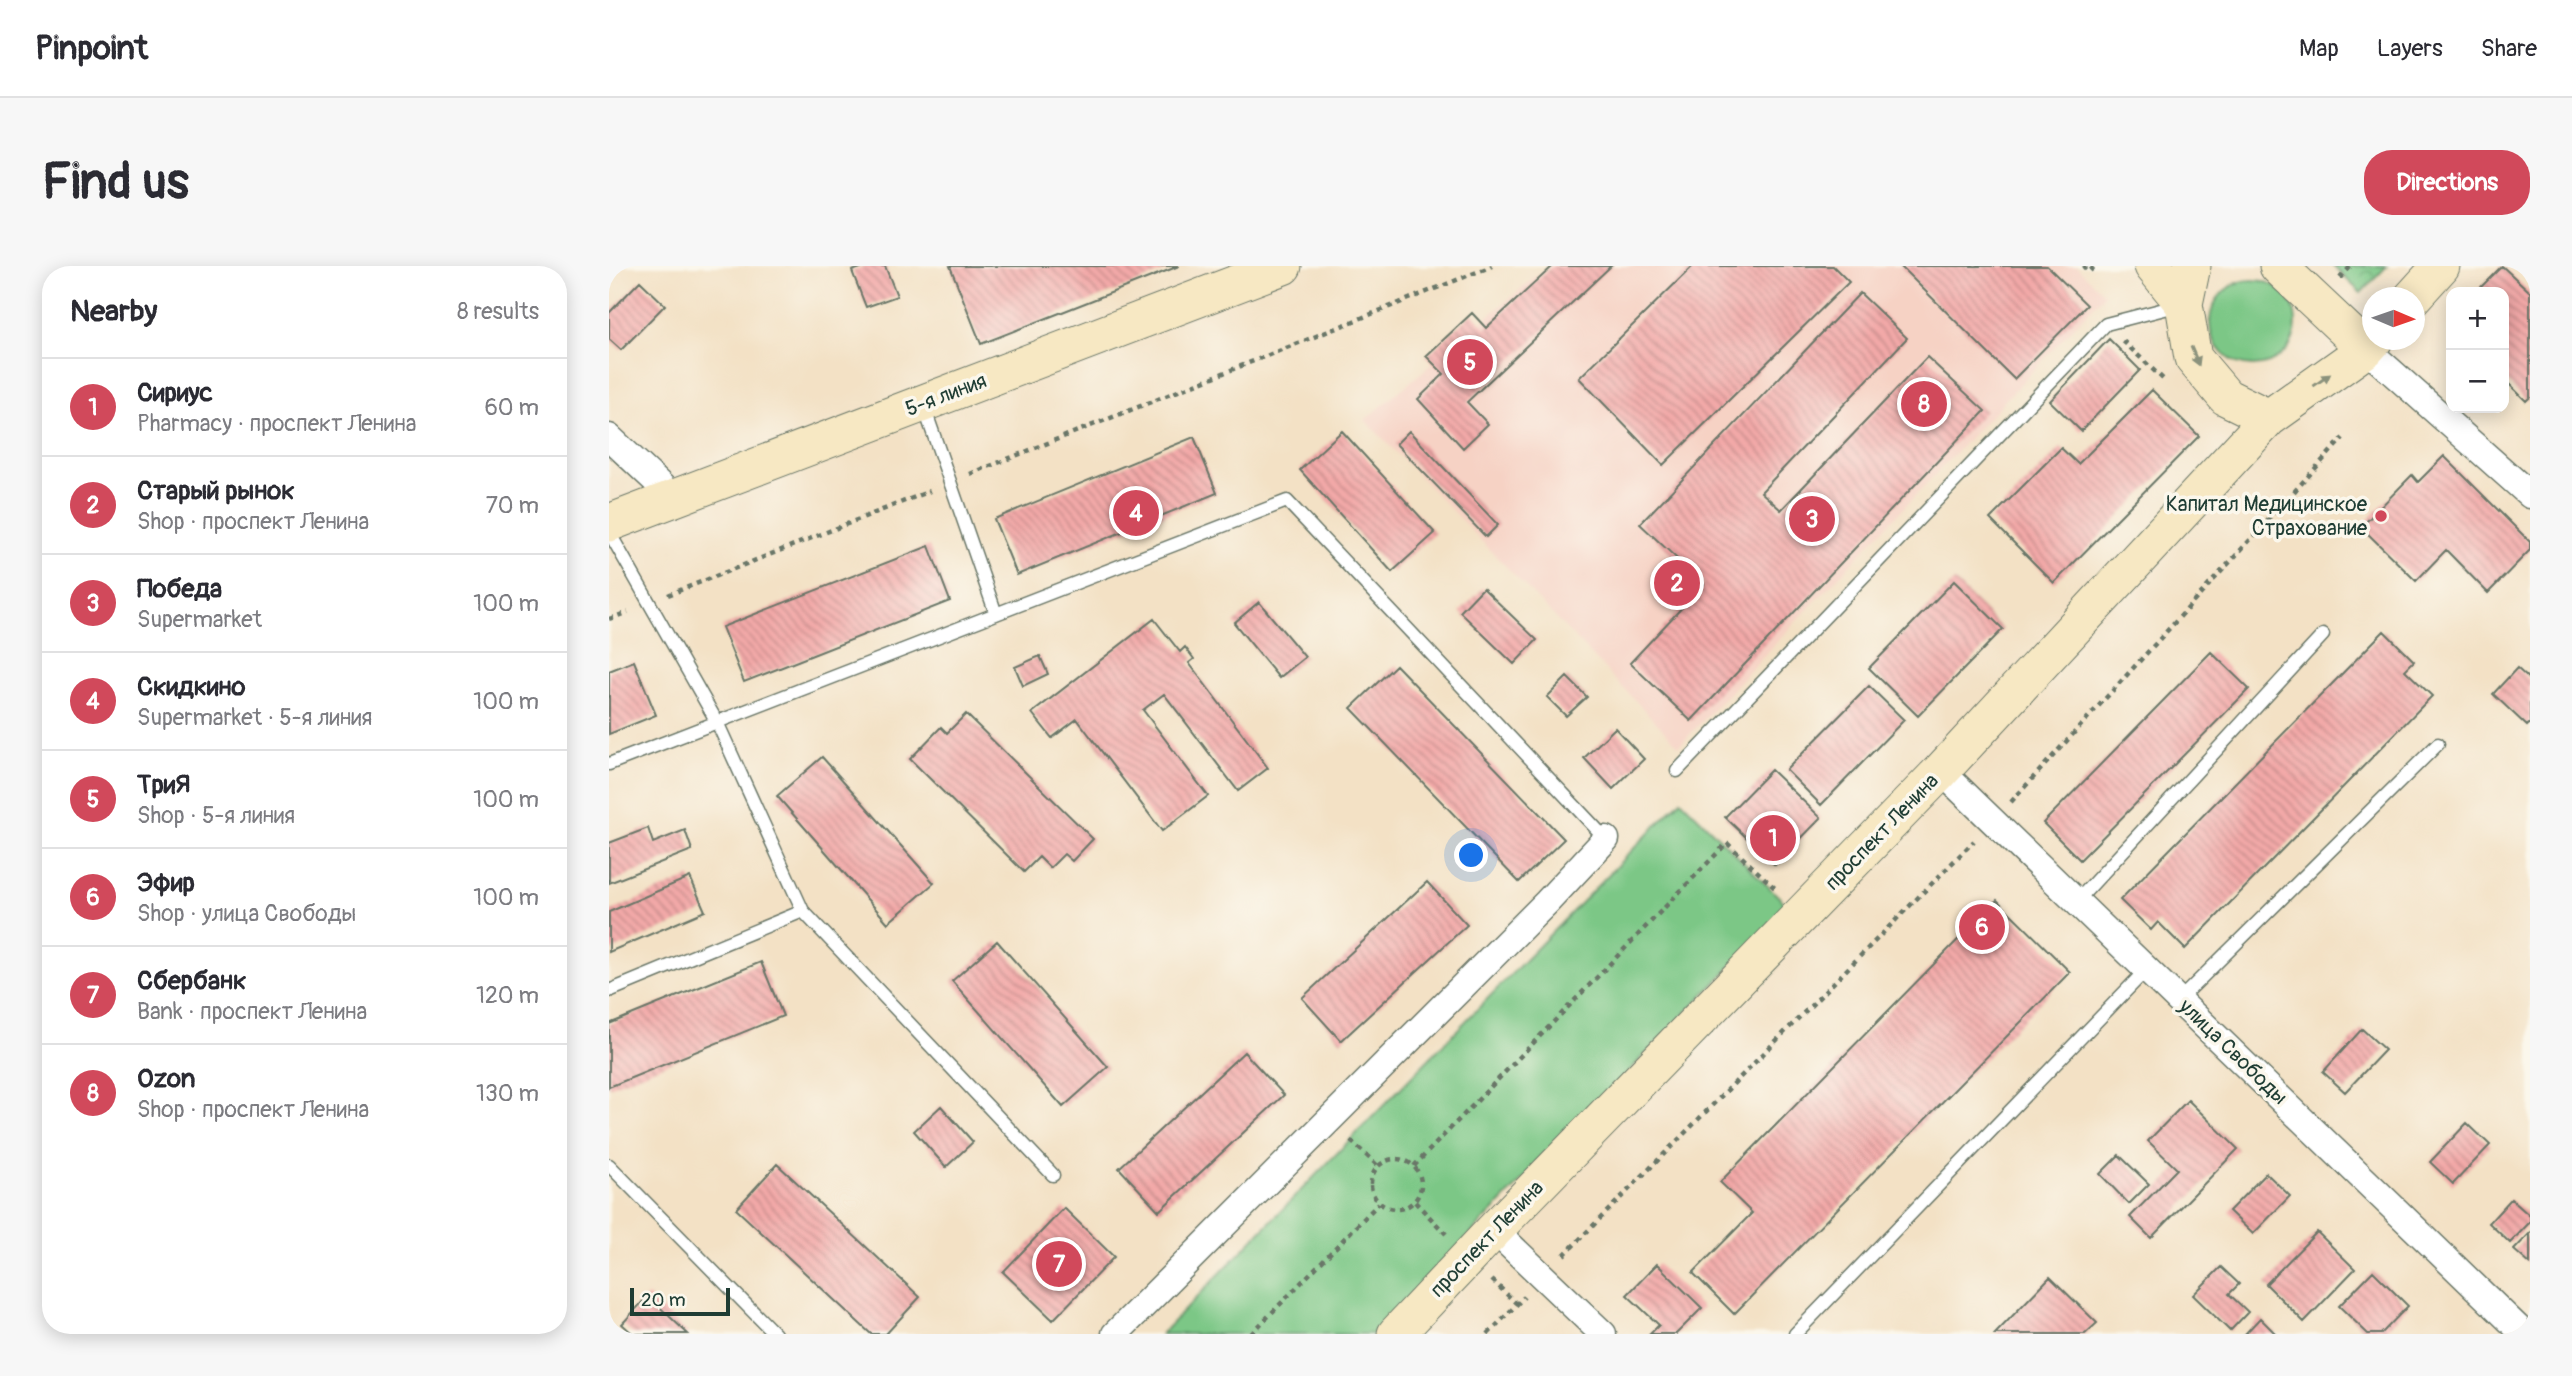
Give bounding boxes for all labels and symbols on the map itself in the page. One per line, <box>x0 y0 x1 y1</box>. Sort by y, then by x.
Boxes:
north arrow <box>2362 287 2425 350</box>
pin: 5 <box>1447 336 1493 388</box>
one-way arrow <box>2190 346 2201 367</box>
street label: 5-я линия <box>902 367 990 423</box>
one-way arrow <box>2313 373 2331 387</box>
pin: 8 <box>1901 378 1947 430</box>
pin: 4 <box>1113 487 1159 539</box>
place label: Капитал Медицинское Страхование <box>2166 491 2368 542</box>
pin: 3 <box>1789 493 1835 545</box>
marker: Капитал Медицинское Страхование <box>2373 508 2389 524</box>
pin: 2 <box>1654 557 1700 609</box>
street label: проспект Ленина <box>1819 768 1945 896</box>
pin: 1 <box>1750 812 1796 864</box>
your location <box>1454 838 1488 872</box>
pin: 6 <box>1959 901 2005 953</box>
street label: улица Свободы <box>2172 993 2293 1111</box>
street label: проспект Ленина <box>1424 1175 1550 1303</box>
pin: 7 <box>1036 1238 1082 1290</box>
scale bar <box>630 1285 730 1317</box>

